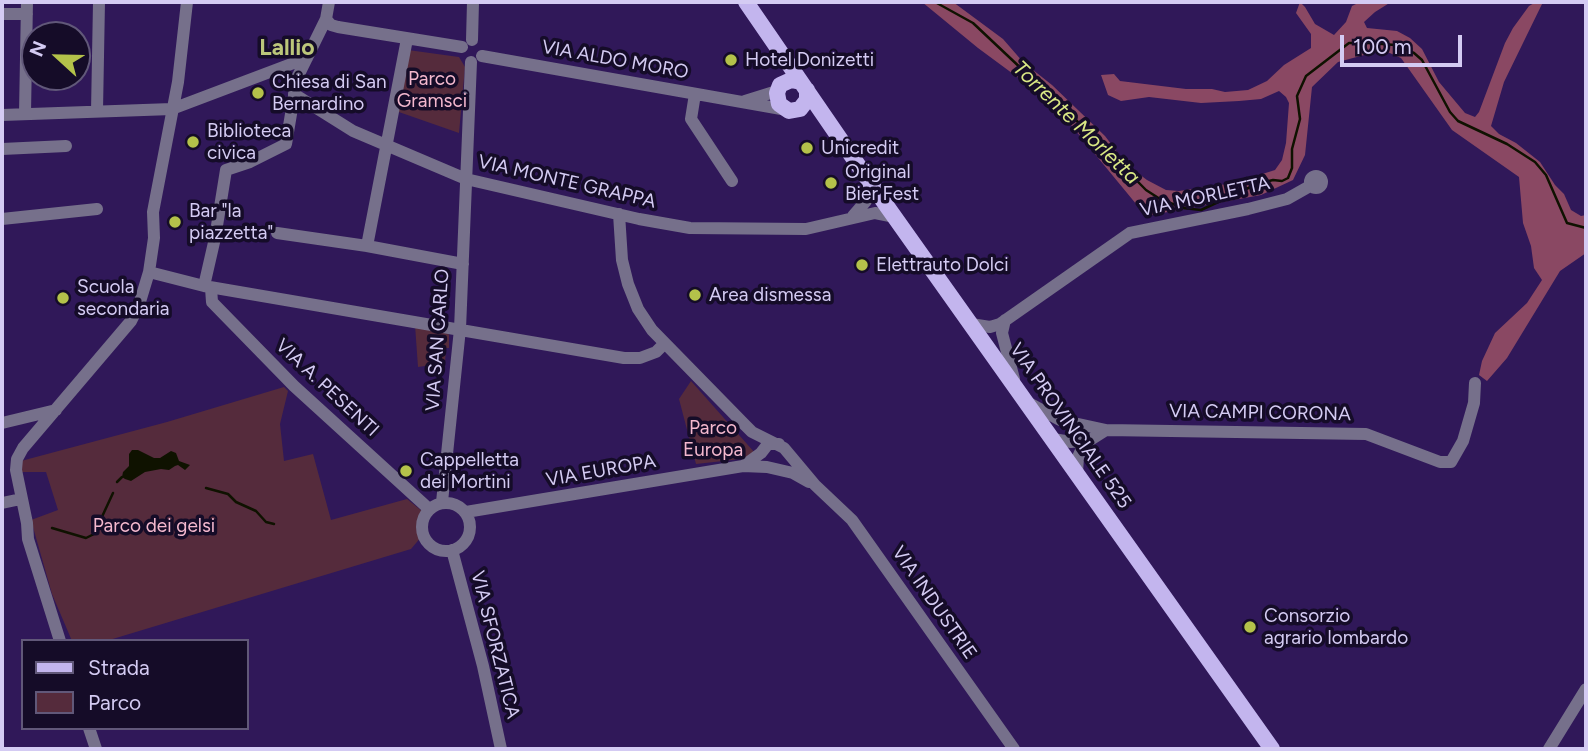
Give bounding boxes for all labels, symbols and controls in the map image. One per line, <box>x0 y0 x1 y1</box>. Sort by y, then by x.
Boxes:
north arrow <box>21 21 91 91</box>
scale bar <box>1343 21 1466 65</box>
district label: Lallio <box>259 34 315 62</box>
text: 100 m <box>1353 34 1412 59</box>
street label: VIA ALDO MORO <box>540 36 690 84</box>
text: N <box>25 38 51 60</box>
place label: Hotel Donizetti <box>745 49 874 71</box>
marker: Hotel Donizetti <box>723 52 739 68</box>
water label: Torrente Morletta <box>1007 56 1145 190</box>
park label: Parco Gramsci <box>397 68 467 112</box>
place label: Chiesa di San Bernardino <box>272 71 387 115</box>
marker: Chiesa di San Bernardino <box>250 85 266 101</box>
place label: Biblioteca civica <box>207 120 291 164</box>
marker: Biblioteca civica <box>185 134 201 150</box>
place label: Unicredit <box>821 137 899 159</box>
marker: Unicredit <box>799 140 815 156</box>
street label: VIA MONTE GRAPPA <box>476 150 658 214</box>
place label: Original Bier Fest <box>845 161 919 205</box>
street label: VIA MORLETTA <box>1138 172 1272 222</box>
marker: Original Bier Fest <box>823 175 839 191</box>
place label: Bar "la piazzetta" <box>189 200 273 244</box>
marker: Bar "la piazzetta" <box>167 214 183 230</box>
place label: Elettrauto Dolci <box>876 254 1009 276</box>
marker: Elettrauto Dolci <box>854 257 870 273</box>
street label: VIA SAN CARLO <box>422 268 454 412</box>
place label: Scuola secondaria <box>77 276 169 320</box>
place label: Area dismessa <box>709 284 831 306</box>
marker: Area dismessa <box>687 287 703 303</box>
marker: Scuola secondaria <box>55 290 71 306</box>
street label: VIA A. PESENTI <box>271 334 383 442</box>
street label: VIA PROVINCIALE 525 <box>1004 339 1136 513</box>
street label: VIA CAMPI CORONA <box>1169 400 1351 426</box>
park label: Parco Europa <box>683 417 743 461</box>
place label: Cappelletta dei Mortini <box>420 449 519 493</box>
street label: VIA EUROPA <box>544 450 658 492</box>
marker: Cappelletta dei Mortini <box>398 463 414 479</box>
park label: Parco dei gelsi <box>93 515 215 537</box>
street label: VIA INDUSTRIE <box>887 542 981 664</box>
street label: VIA SFORZATICA <box>466 569 524 721</box>
place label: Consorzio agrario lombardo <box>1264 605 1408 649</box>
marker: Consorzio agrario lombardo <box>1242 619 1258 635</box>
legend <box>21 639 248 730</box>
text: Strada <box>88 655 150 680</box>
text: Parco <box>88 690 141 715</box>

